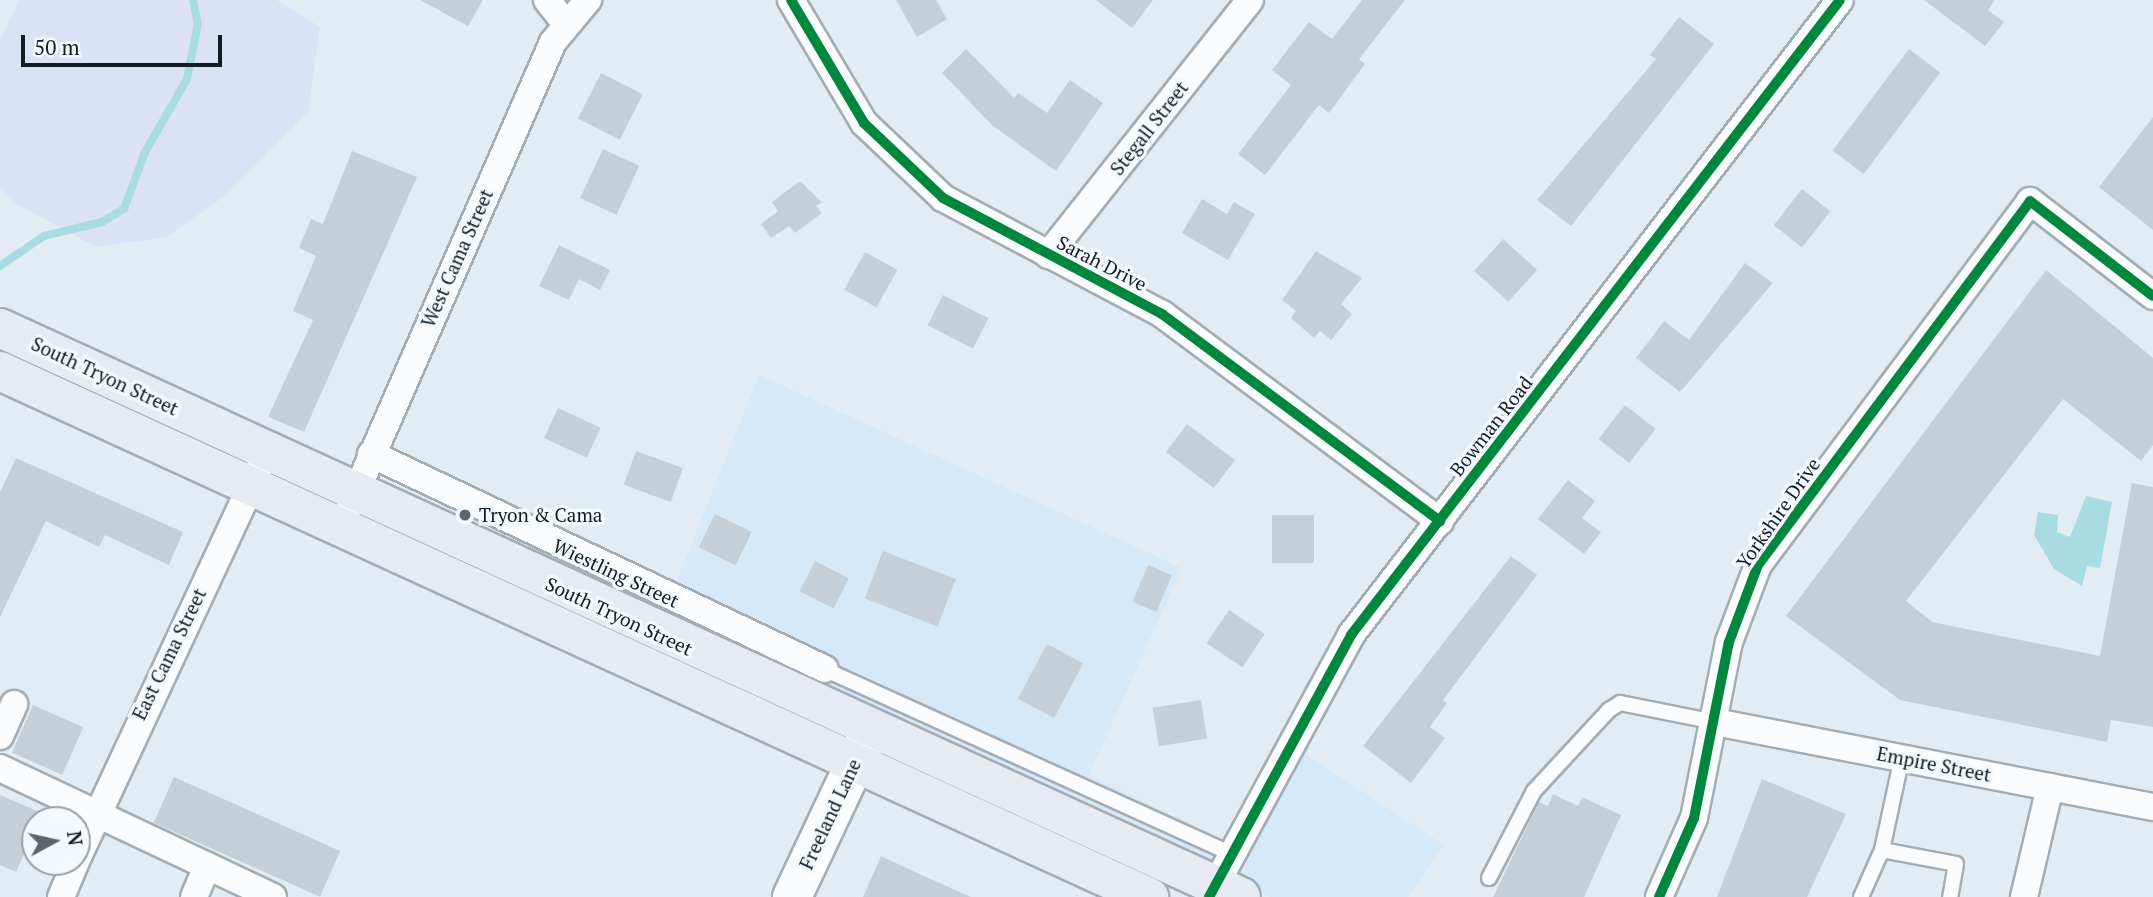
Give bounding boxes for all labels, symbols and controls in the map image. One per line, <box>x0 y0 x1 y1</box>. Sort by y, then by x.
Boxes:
scale bar <box>24 21 226 65</box>
text: 50 m <box>34 33 80 61</box>
street label: Stegall Street <box>1105 76 1193 180</box>
street label: West Cama Street <box>416 185 498 331</box>
street label: Sarah Drive <box>1053 231 1151 295</box>
street label: South Tryon Street <box>28 332 182 420</box>
street label: Bowman Road <box>1445 372 1537 480</box>
street label: Yorkshire Drive <box>1731 453 1825 573</box>
place label: Tryon & Cama <box>479 504 602 526</box>
marker: Tryon & Cama <box>457 507 473 523</box>
street label: Wiestling Street <box>549 534 683 612</box>
street label: South Tryon Street <box>542 572 696 660</box>
street label: East Cama Street <box>127 584 211 724</box>
street label: Empire Street <box>1875 742 1993 786</box>
street label: Freeland Lane <box>794 755 866 873</box>
north arrow <box>21 806 91 876</box>
text: N <box>62 829 89 847</box>

